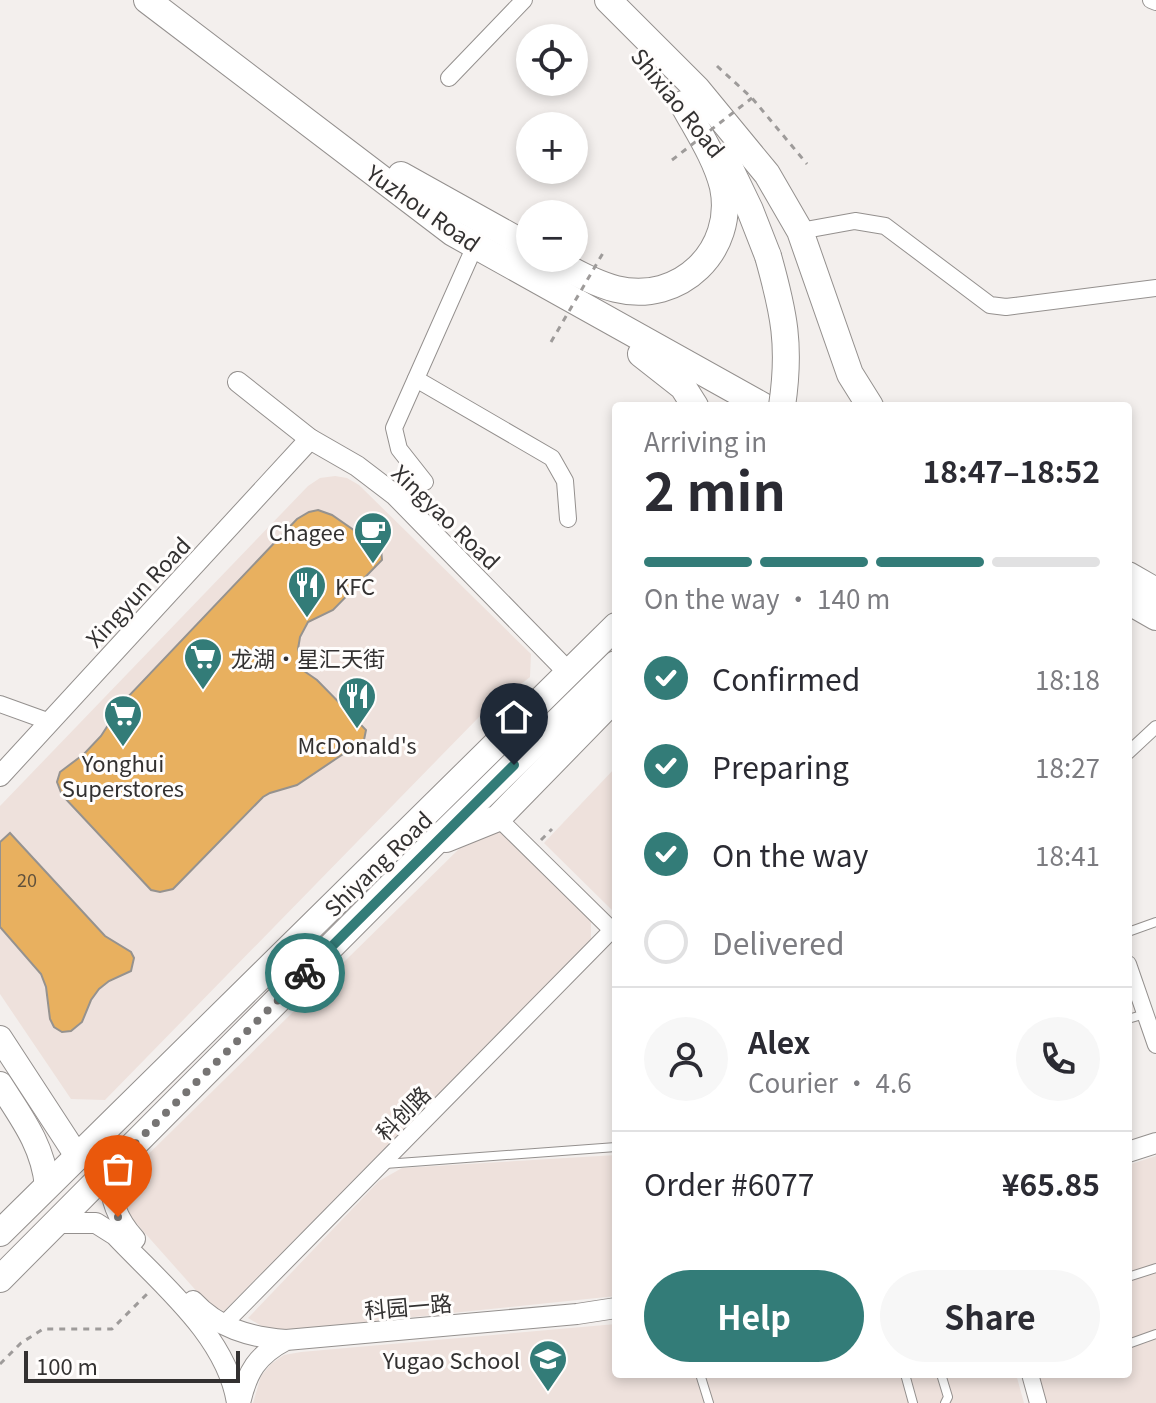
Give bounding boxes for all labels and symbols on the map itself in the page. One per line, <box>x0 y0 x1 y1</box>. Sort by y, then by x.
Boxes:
street label: Shixiao Road <box>625 40 733 164</box>
street label: Yuzhou Road <box>360 155 487 258</box>
street label: Xingyao Road <box>386 456 508 576</box>
cafe icon: Chagee <box>352 510 394 565</box>
place label: Chagee <box>269 515 345 547</box>
street label: Xingyun Road <box>77 529 197 653</box>
restaurant icon: KFC <box>286 564 328 619</box>
place label: KFC <box>335 569 375 601</box>
supermarket icon: 龙湖·星汇天街 <box>182 636 224 691</box>
place label: 龙湖·星汇天街 <box>231 641 385 673</box>
restaurant icon: McDonald's <box>336 675 378 730</box>
pin <box>480 683 548 765</box>
supermarket icon: Yonghui Superstores <box>102 693 144 748</box>
place label: McDonald's <box>297 728 417 760</box>
place label: Yonghui Superstores <box>62 746 184 803</box>
street label: Shiyang Road <box>316 803 438 923</box>
house number: 20 <box>17 866 37 892</box>
courier <box>265 933 345 1013</box>
street label: 科创路 <box>367 1077 437 1147</box>
pin <box>84 1135 152 1217</box>
street label: 科园一路 <box>363 1285 453 1325</box>
school or university icon: Yugao School <box>527 1338 569 1393</box>
place label: Yugao School <box>382 1343 520 1375</box>
scale bar <box>24 1347 240 1383</box>

